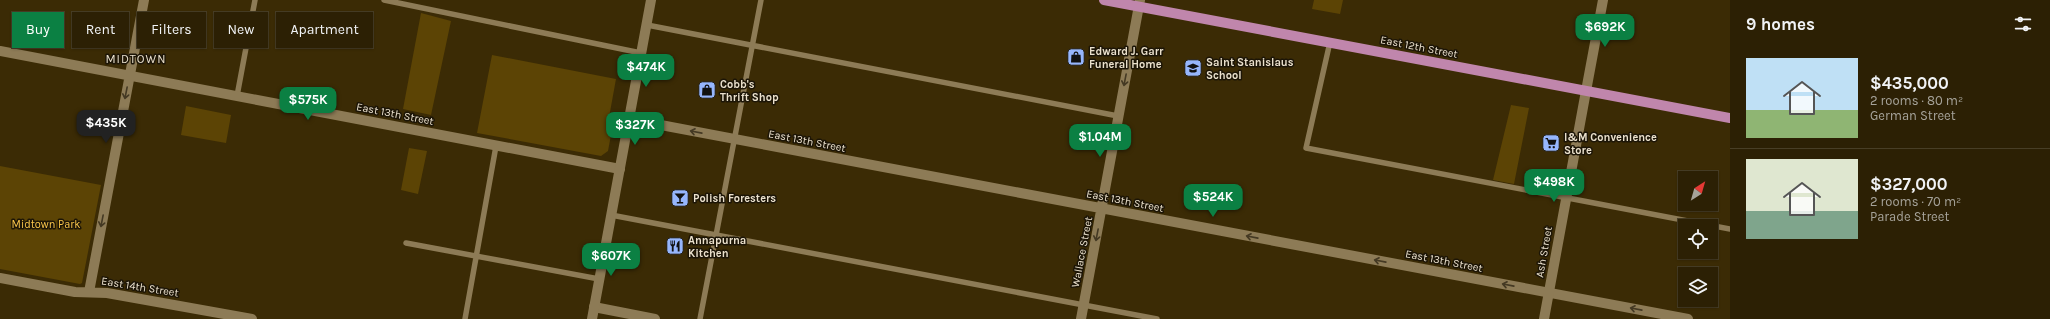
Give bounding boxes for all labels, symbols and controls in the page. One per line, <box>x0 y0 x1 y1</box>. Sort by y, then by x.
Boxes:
chip: Buy <box>12 12 64 48</box>
chip: Rent <box>72 12 129 48</box>
chip: Filters <box>137 12 206 48</box>
chip: New <box>214 12 268 48</box>
chip: Apartment <box>276 12 373 48</box>
icon: filters <box>2012 13 2034 35</box>
pin: $692K <box>1577 14 1633 48</box>
text: 9 homes <box>1746 14 1815 34</box>
text: $692K <box>1584 19 1626 34</box>
street label: East 12th Street <box>1379 33 1459 61</box>
place label: Edward J. Garr Funeral Home <box>1089 45 1164 71</box>
shop icon: Edward J. Garr Funeral Home <box>1066 47 1086 67</box>
district label: MIDTOWN <box>105 52 167 66</box>
pin: $474K <box>618 54 674 88</box>
place label: Saint Stanislaus School <box>1206 56 1294 82</box>
school or university icon: Saint Stanislaus School <box>1183 58 1203 78</box>
text: $474K <box>626 59 666 74</box>
one-way arrow <box>1121 73 1129 86</box>
text: $435,000 <box>1870 73 1949 93</box>
icon: home <box>1778 74 1826 122</box>
place label: Cobb's Thrift Shop <box>720 78 779 104</box>
shop icon: Cobb's Thrift Shop <box>697 80 717 100</box>
one-way arrow <box>122 86 130 99</box>
pin: $575K <box>280 87 336 121</box>
text: $575K <box>288 92 328 107</box>
text: 2 rooms · 80 m² <box>1870 93 1963 108</box>
street label: East 13th Street <box>355 100 435 128</box>
text: German Street <box>1870 108 1956 123</box>
pin: $435K <box>78 110 134 144</box>
pin: $327K <box>607 112 663 146</box>
text: $435K <box>86 115 126 130</box>
text: $327K <box>615 117 655 132</box>
pin: $1.04M <box>1067 124 1133 158</box>
street label: East 13th Street <box>767 127 847 155</box>
one-way arrow <box>690 128 703 136</box>
text: $1.04M <box>1078 129 1122 144</box>
place label: I&M Convenience Store <box>1564 131 1657 157</box>
supermarket icon: I&M Convenience Store <box>1541 133 1561 153</box>
pin: $498K <box>1526 169 1582 203</box>
north arrow <box>1678 171 1718 211</box>
map controls <box>1678 171 1718 307</box>
text: $498K <box>1533 174 1575 189</box>
text: $327,000 <box>1870 174 1948 194</box>
icon: home <box>1778 175 1826 223</box>
pin: $524K <box>1185 184 1241 218</box>
street label: East 13th Street <box>1085 187 1165 215</box>
bar icon: Polish Foresters <box>670 188 690 208</box>
text: $524K <box>1193 189 1233 204</box>
place label: Polish Foresters <box>693 192 776 205</box>
text: 2 rooms · 70 m² <box>1870 194 1961 209</box>
text: Parade Street <box>1870 209 1949 224</box>
one-way arrow <box>98 214 106 227</box>
street label: Wallace Street <box>1069 215 1095 289</box>
park label: Midtown Park <box>12 218 80 231</box>
button: locate <box>1678 219 1718 259</box>
street label: Ash Street <box>1533 225 1555 279</box>
one-way arrow <box>1093 228 1101 241</box>
one-way arrow <box>1246 233 1259 241</box>
place label: Annapurna Kitchen <box>688 234 746 260</box>
restaurant icon: Annapurna Kitchen <box>665 236 685 256</box>
pin: $607K <box>583 243 639 277</box>
street label: East 13th Street <box>1404 247 1484 275</box>
text: $607K <box>591 248 631 263</box>
one-way arrow <box>1374 257 1387 265</box>
button: layers <box>1678 267 1718 307</box>
street label: East 14th Street <box>100 274 180 300</box>
one-way arrow <box>1502 281 1515 289</box>
one-way arrow <box>1630 305 1643 313</box>

